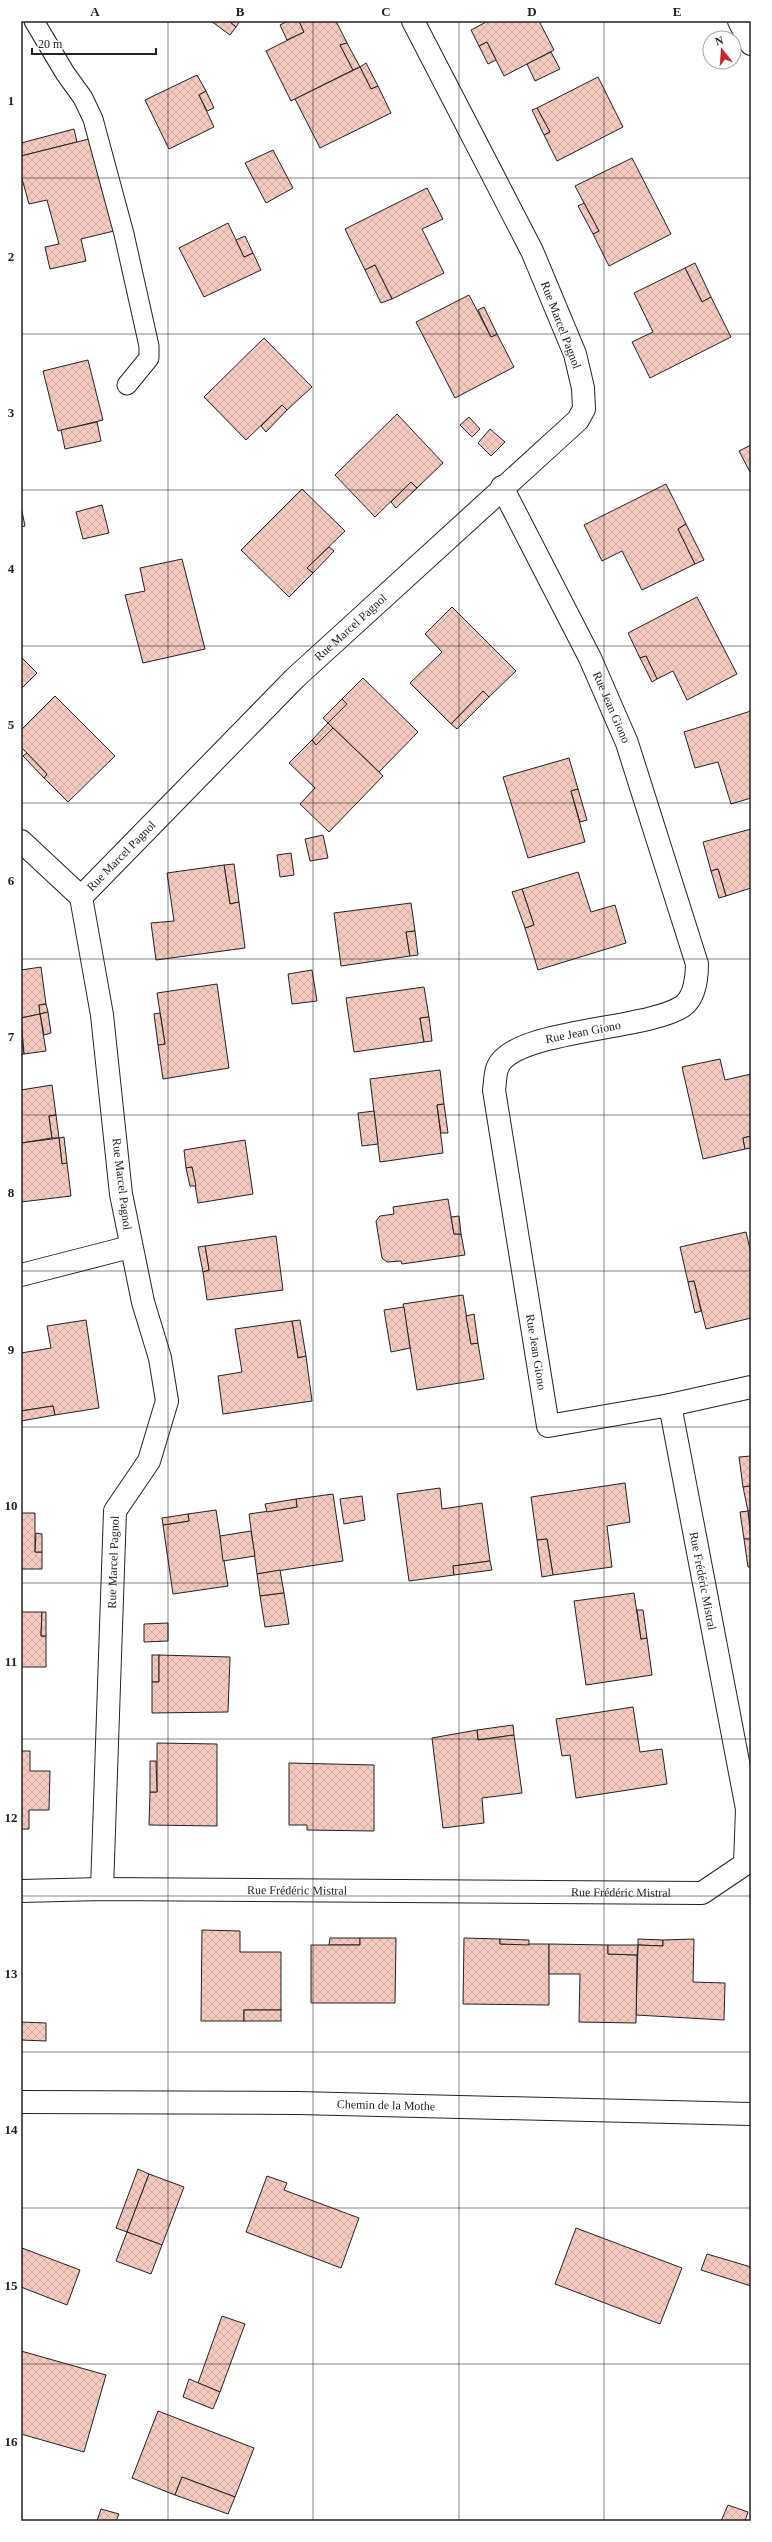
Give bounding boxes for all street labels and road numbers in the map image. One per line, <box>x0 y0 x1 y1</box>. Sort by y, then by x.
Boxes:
street label: Rue Marcel Pagnol <box>538 279 584 371</box>
street label: Rue Marcel Pagnol <box>312 590 390 664</box>
street label: Rue Jean Giono <box>590 669 633 745</box>
street label: Rue Marcel Pagnol <box>84 817 159 894</box>
street label: Rue Jean Giono <box>544 1018 622 1046</box>
street label: Rue Marcel Pagnol <box>109 1137 135 1231</box>
street label: Rue Jean Giono <box>523 1313 549 1391</box>
street label: Rue Marcel Pagnol <box>105 1515 122 1609</box>
street label: Rue Frédéric Mistral <box>687 1531 720 1632</box>
street label: Rue Frédéric Mistral <box>247 1883 348 1898</box>
street label: Rue Frédéric Mistral <box>571 1885 672 1900</box>
street label: Chemin de la Mothe <box>337 2097 435 2113</box>

